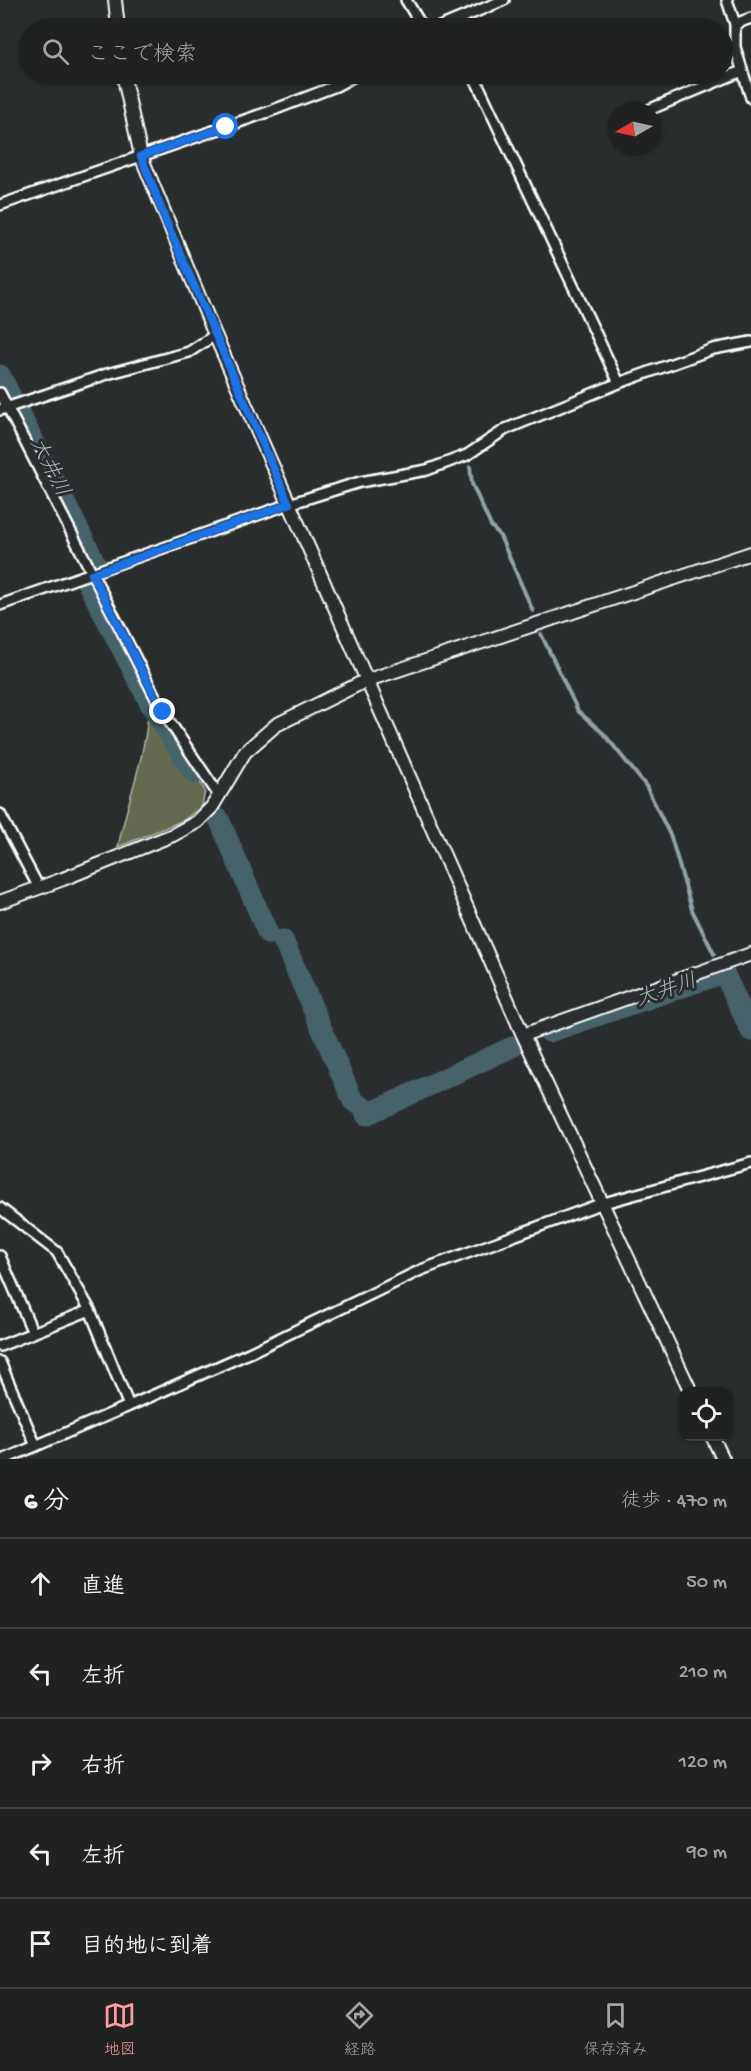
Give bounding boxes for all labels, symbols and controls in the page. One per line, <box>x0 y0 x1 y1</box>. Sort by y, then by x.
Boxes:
search box <box>18 18 733 84</box>
icon: search <box>39 35 72 68</box>
text: ここで検索 <box>87 43 197 69</box>
north arrow <box>607 102 661 156</box>
route start <box>212 113 238 139</box>
water label: 大井川 <box>23 433 75 502</box>
route end <box>149 698 175 724</box>
water label: 大井川 <box>632 968 701 1014</box>
map controls <box>679 1387 733 1441</box>
button: locate <box>679 1387 733 1441</box>
text: 6 分 <box>24 1488 69 1519</box>
text: 徒歩 · 470 m <box>621 1491 727 1514</box>
icon: ahead <box>24 1567 57 1600</box>
text: 50 m <box>686 1572 727 1595</box>
text: 直進 <box>81 1575 125 1601</box>
icon: left <box>24 1657 57 1690</box>
text: 210 m <box>679 1662 727 1685</box>
text: 左折 <box>81 1665 125 1691</box>
icon: right <box>24 1747 57 1780</box>
text: 120 m <box>679 1752 727 1775</box>
text: 右折 <box>81 1755 125 1781</box>
icon: left <box>24 1837 57 1870</box>
text: 90 m <box>687 1842 727 1865</box>
text: 左折 <box>81 1845 125 1871</box>
icon: arrive <box>24 1927 57 1960</box>
text: 目的地に到着 <box>81 1935 213 1961</box>
tab: 地図 <box>103 1999 136 2061</box>
tab: 経路 <box>343 1999 376 2061</box>
tab: 保存済み <box>583 1999 647 2061</box>

